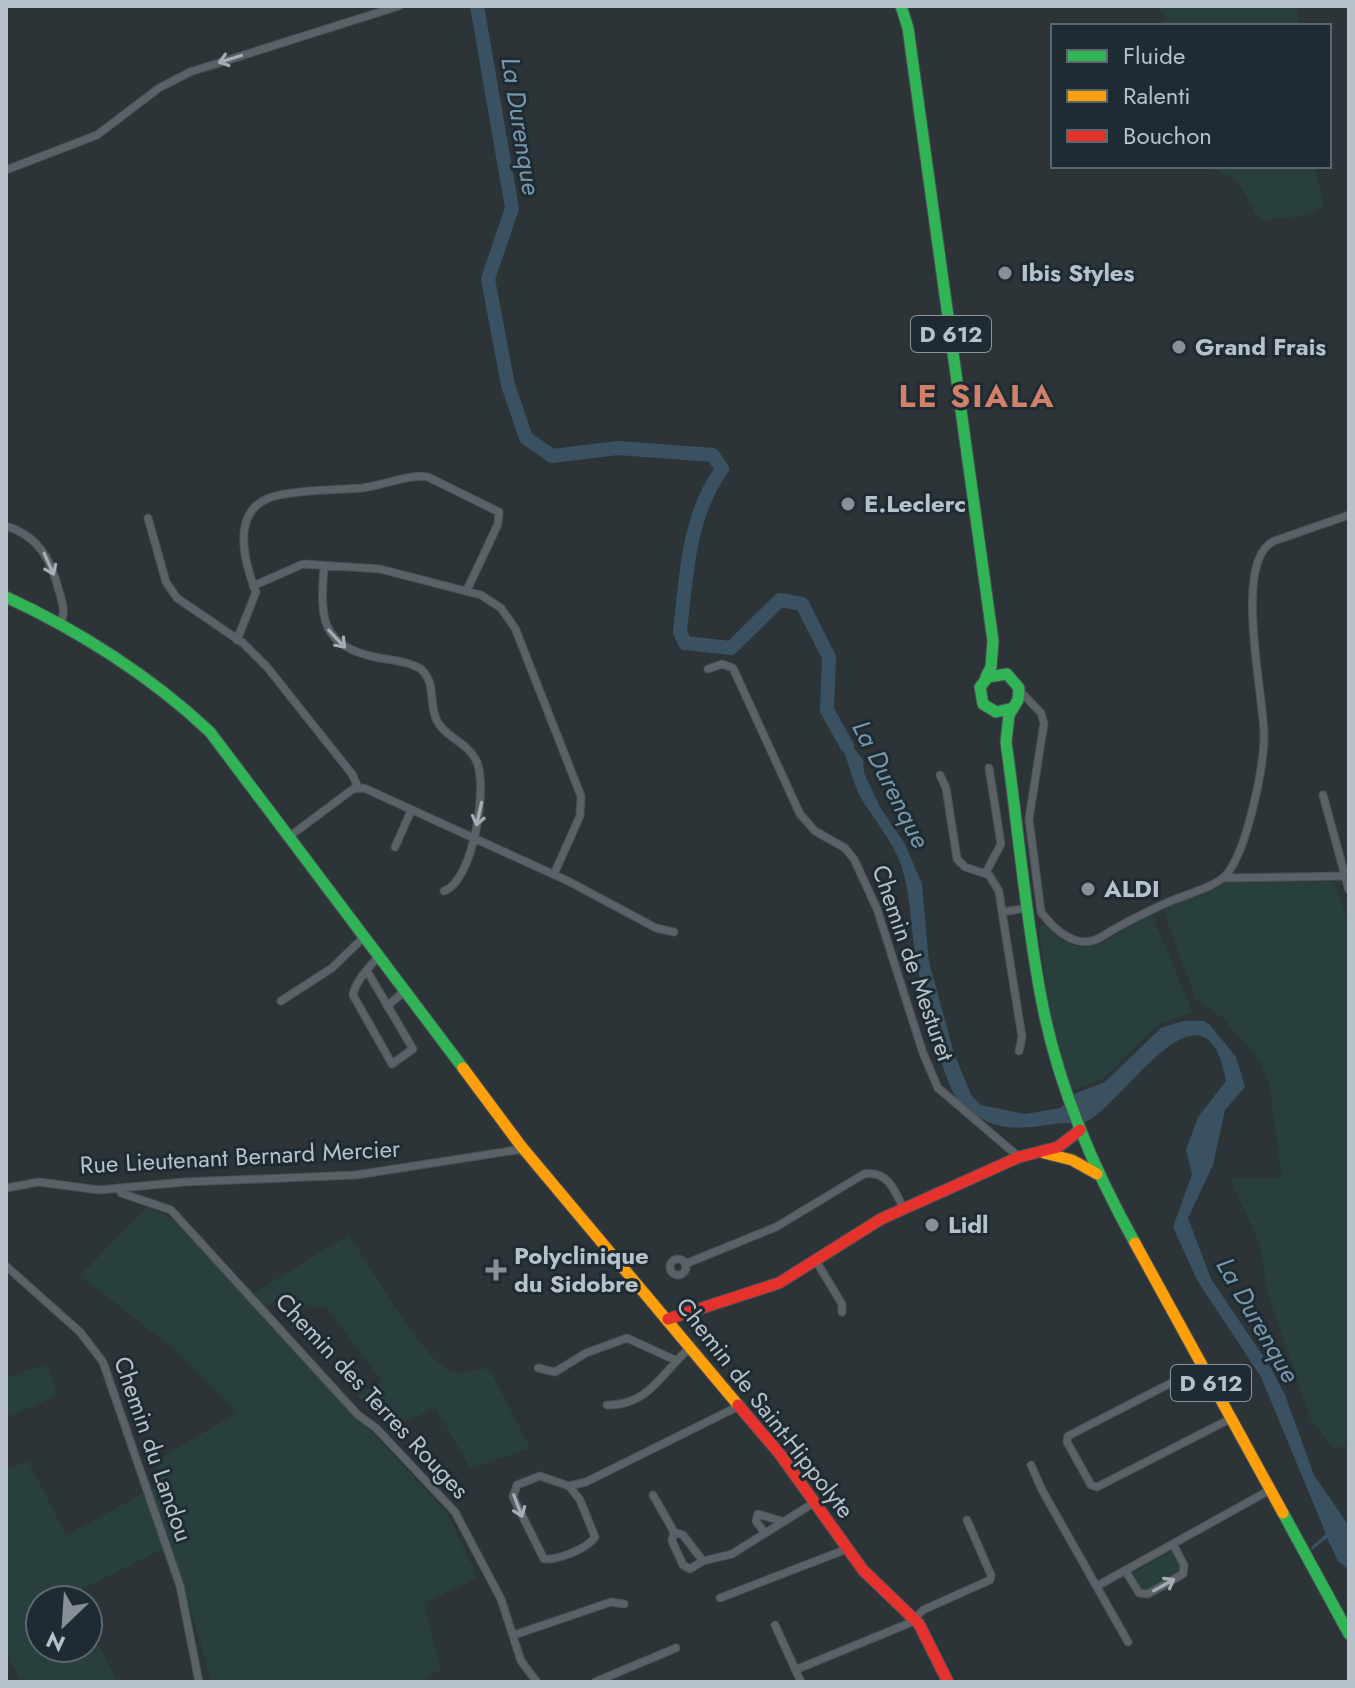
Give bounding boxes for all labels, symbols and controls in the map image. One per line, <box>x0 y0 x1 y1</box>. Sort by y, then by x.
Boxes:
legend <box>1051 24 1331 168</box>
text: Fluide <box>1123 38 1185 73</box>
one-way arrow <box>217 52 242 67</box>
water label: La Durenque <box>491 54 551 198</box>
text: Ralenti <box>1123 78 1190 113</box>
text: Bouchon <box>1123 118 1212 153</box>
place label: Ibis Styles <box>1021 255 1135 290</box>
marker: Ibis Styles <box>996 264 1014 282</box>
road number: D 612 <box>911 316 991 352</box>
place label: Grand Frais <box>1195 329 1326 364</box>
marker: Grand Frais <box>1170 338 1188 356</box>
district label: LE SIALA <box>899 373 1055 419</box>
place label: E.Leclerc <box>864 486 966 521</box>
marker: E.Leclerc <box>839 495 857 513</box>
one-way arrow <box>43 551 58 576</box>
one-way arrow <box>327 629 346 649</box>
water label: La Durenque <box>843 713 939 855</box>
one-way arrow <box>471 801 486 827</box>
street label: Chemin de Mesturet <box>864 860 964 1066</box>
place label: ALDI <box>1103 871 1160 906</box>
marker: ALDI <box>1079 880 1097 898</box>
street label: Rue Lieutenant Bernard Mercier <box>79 1131 402 1182</box>
place label: Lidl <box>948 1207 989 1242</box>
marker: Lidl <box>923 1216 941 1234</box>
place label: Polyclinique du Sidobre <box>514 1238 649 1301</box>
water label: La Durenque <box>1207 1250 1309 1390</box>
marker: Polyclinique du Sidobre <box>485 1259 507 1281</box>
street label: Chemin des Terres Rouges <box>267 1285 477 1506</box>
street label: Chemin de Saint-Hippolyte <box>668 1290 863 1526</box>
street label: Chemin du Landou <box>105 1351 202 1546</box>
road number: D 612 <box>1171 1365 1251 1401</box>
one-way arrow <box>512 1493 526 1518</box>
one-way arrow <box>1152 1577 1175 1593</box>
north arrow <box>24 1584 104 1664</box>
text: N <box>41 1624 70 1660</box>

